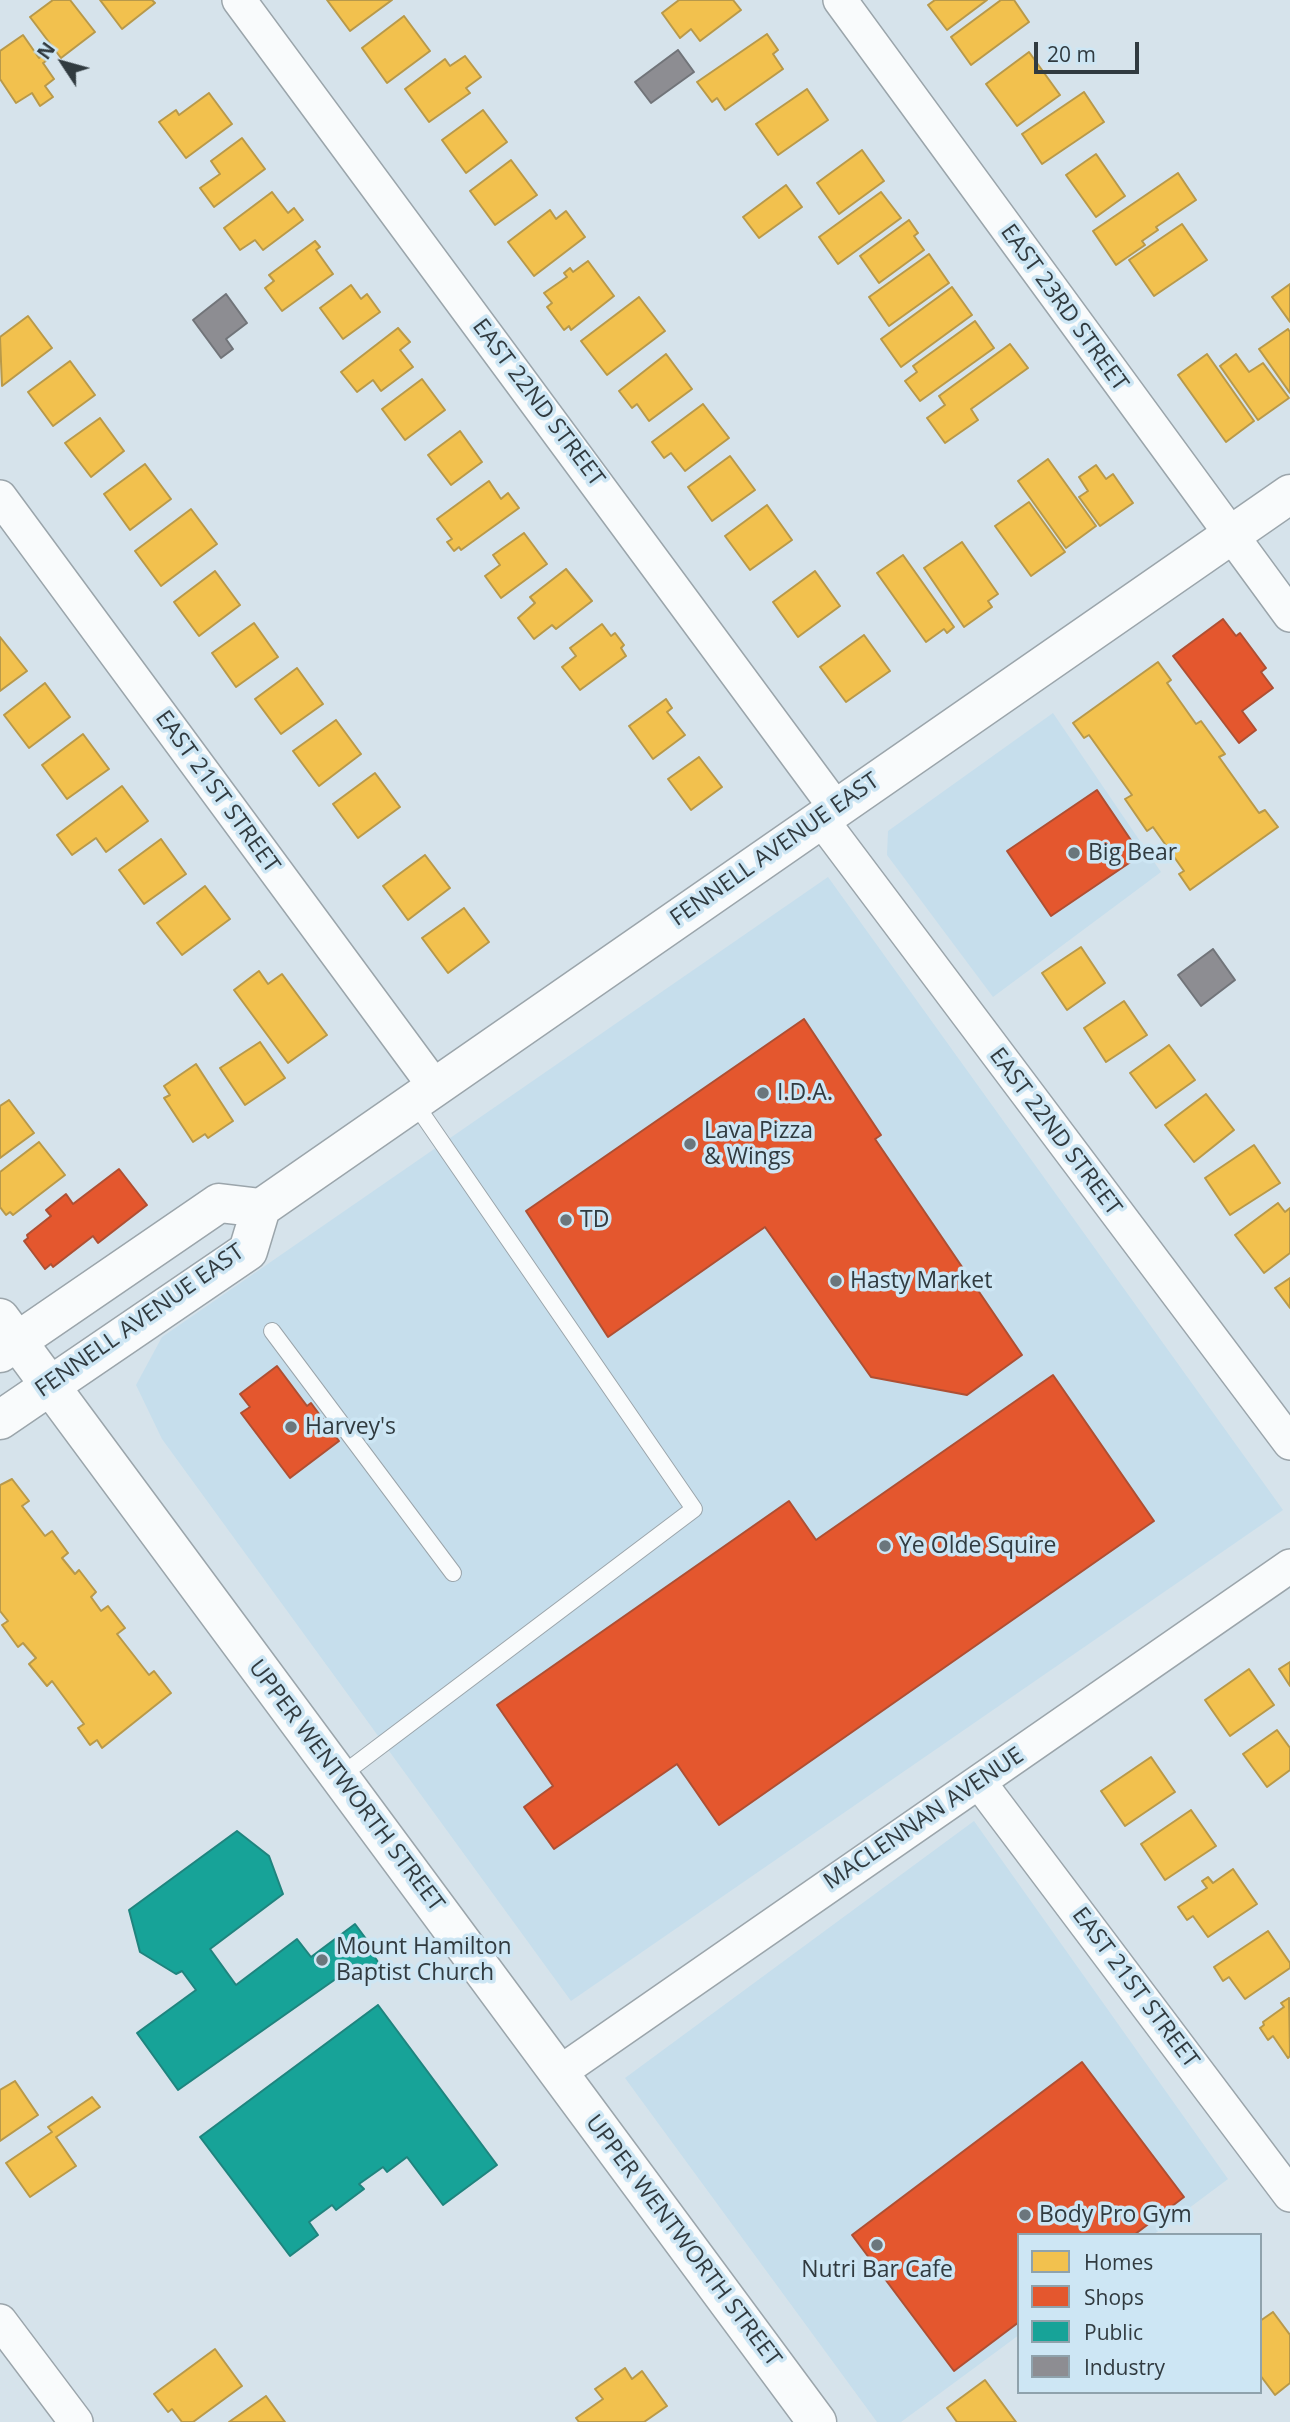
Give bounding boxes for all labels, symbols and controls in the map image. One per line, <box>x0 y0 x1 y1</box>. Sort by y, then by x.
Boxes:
north arrow <box>28 28 98 98</box>
scale bar <box>1038 28 1143 72</box>
text: N <box>31 37 61 65</box>
text: 20 m <box>1047 40 1096 68</box>
street label: EAST 23RD STREET <box>994 219 1134 397</box>
street label: EAST 22ND STREET <box>466 314 610 492</box>
street label: EAST 21ST STREET <box>149 705 285 879</box>
street label: FENNELL AVENUE EAST <box>665 767 885 933</box>
place label: Big Bear <box>1088 839 1177 867</box>
marker: Big Bear <box>1066 845 1082 861</box>
street label: EAST 22ND STREET <box>983 1043 1127 1221</box>
place label: I.D.A. <box>777 1079 833 1107</box>
marker: I.D.A. <box>755 1085 771 1101</box>
place label: Lava Pizza & Wings <box>704 1117 813 1171</box>
marker: Lava Pizza & Wings <box>682 1136 698 1152</box>
place label: TD <box>580 1206 609 1234</box>
marker: TD <box>558 1212 574 1228</box>
street label: FENNELL AVENUE EAST <box>30 1238 250 1404</box>
place label: Hasty Market <box>850 1267 992 1295</box>
marker: Hasty Market <box>828 1273 844 1289</box>
place label: Harvey's <box>305 1413 396 1441</box>
marker: Harvey's <box>283 1419 299 1435</box>
place label: Ye Olde Squire <box>899 1532 1056 1560</box>
marker: Ye Olde Squire <box>877 1538 893 1554</box>
street label: UPPER WENTWORTH STREET <box>242 1655 450 1917</box>
street label: MACLENNAN AVENUE <box>819 1742 1029 1896</box>
street label: EAST 21ST STREET <box>1066 1902 1204 2074</box>
place label: Mount Hamilton Baptist Church <box>336 1933 512 1987</box>
marker: Mount Hamilton Baptist Church <box>314 1952 330 1968</box>
street label: UPPER WENTWORTH STREET <box>579 2110 787 2372</box>
place label: Body Pro Gym <box>1039 2201 1192 2229</box>
marker: Body Pro Gym <box>1017 2207 1033 2223</box>
legend <box>1017 2233 1262 2394</box>
marker: Nutri Bar Cafe <box>869 2237 885 2253</box>
text: Homes <box>1084 2248 1153 2276</box>
place label: Nutri Bar Cafe <box>801 2256 953 2284</box>
text: Shops <box>1084 2283 1144 2311</box>
text: Public <box>1084 2318 1143 2346</box>
text: Industry <box>1084 2353 1165 2381</box>

